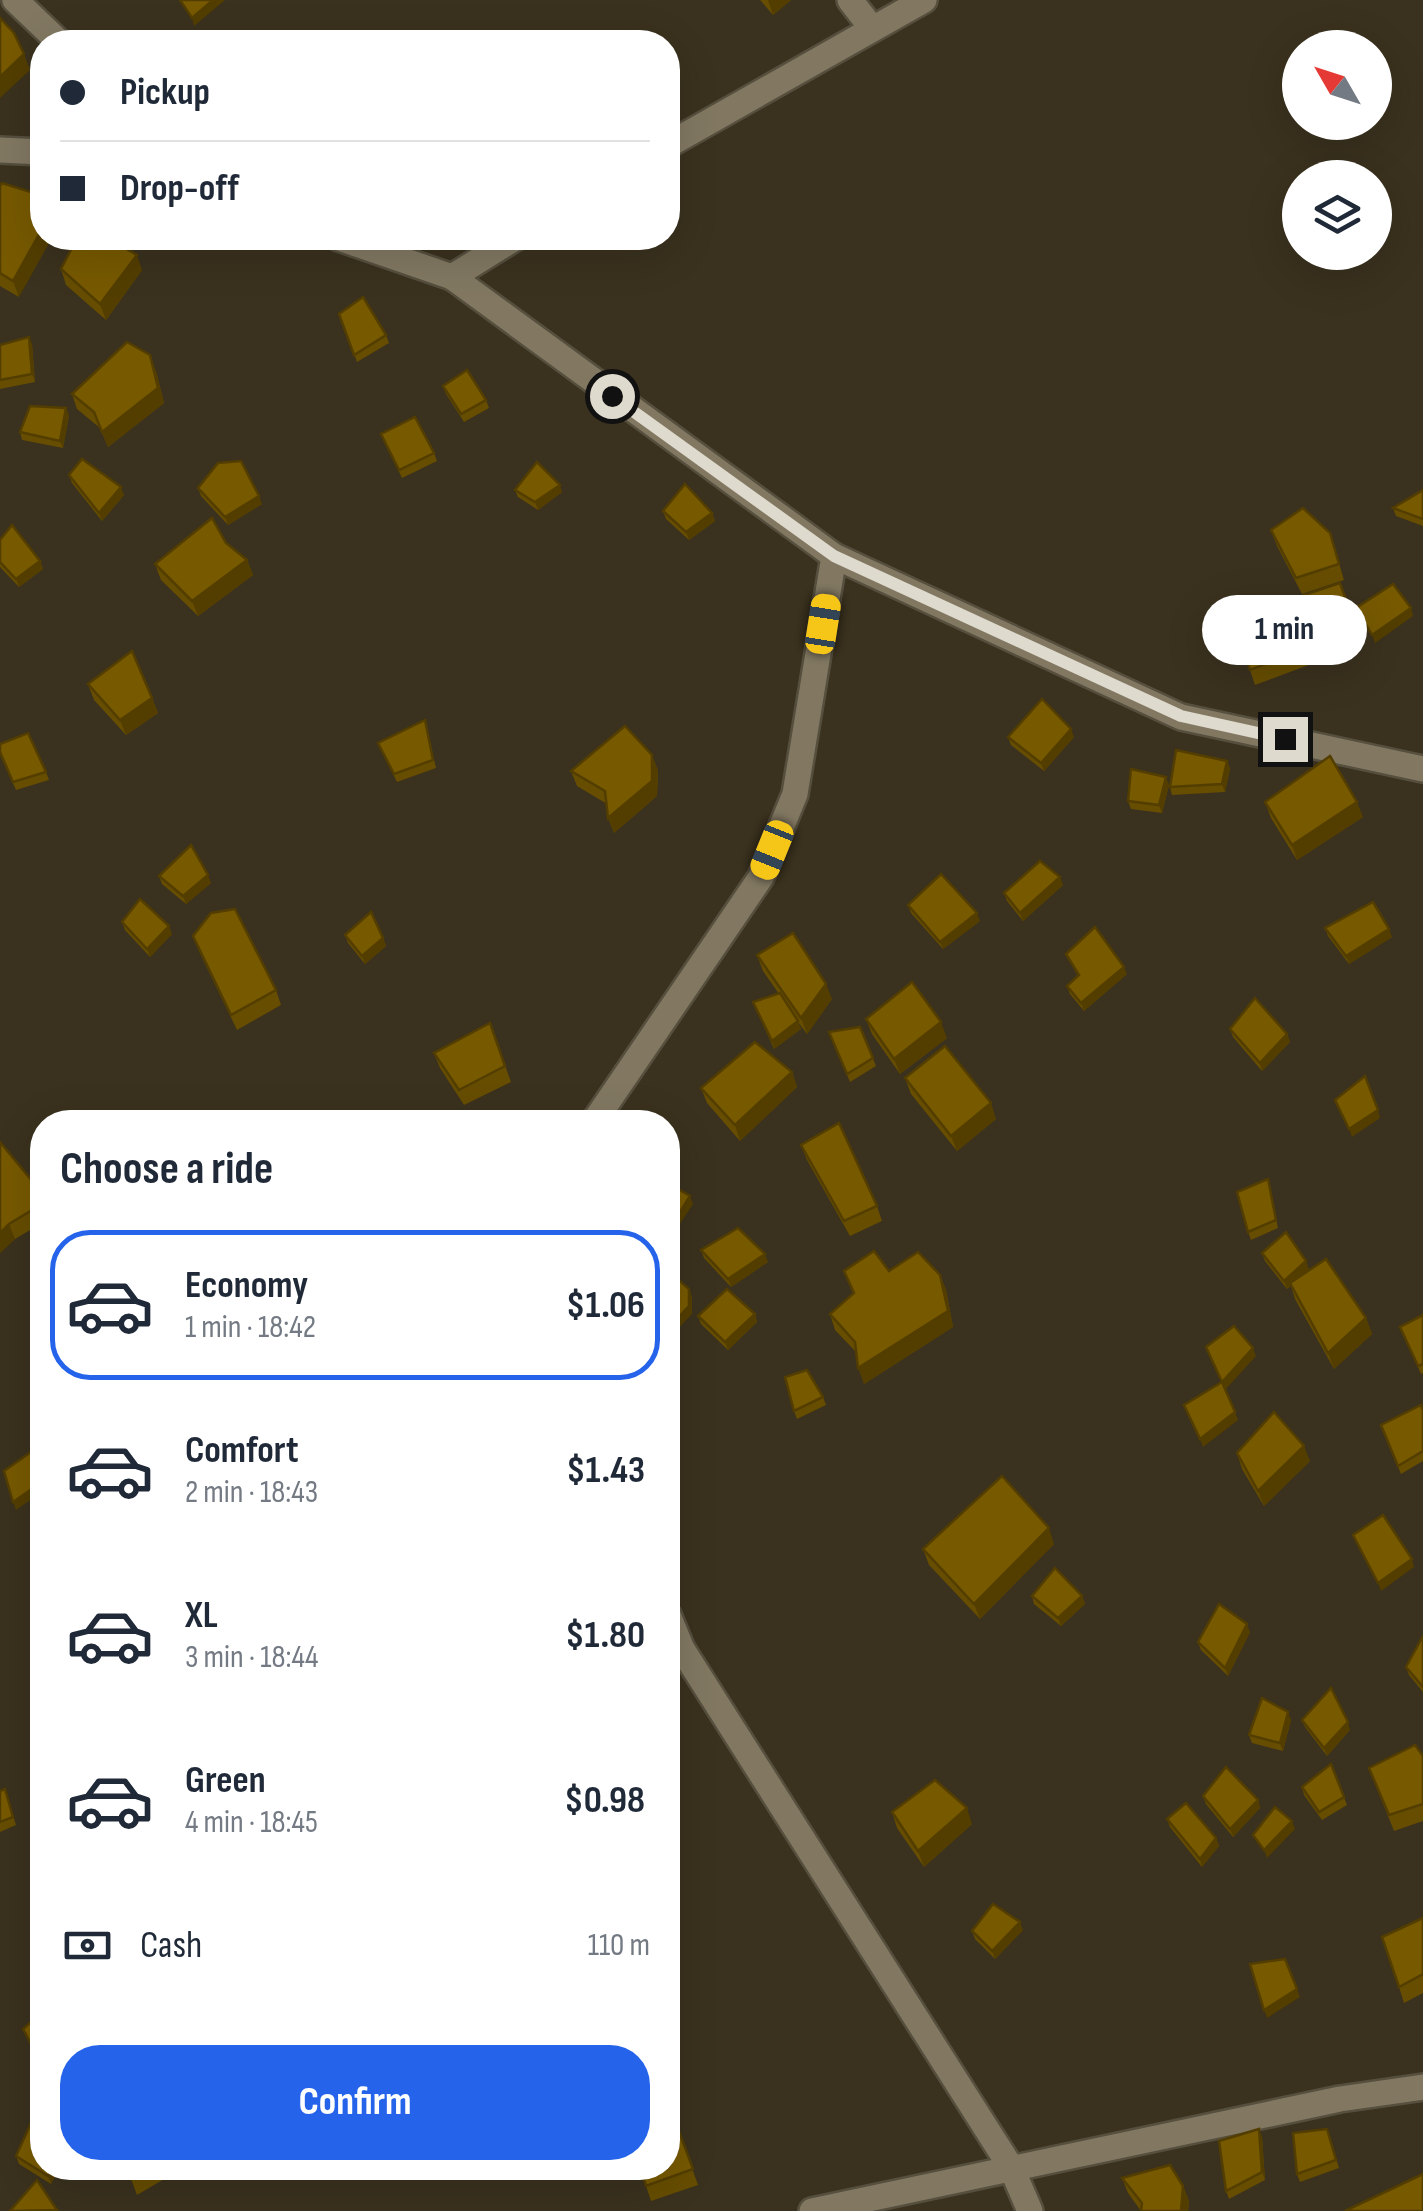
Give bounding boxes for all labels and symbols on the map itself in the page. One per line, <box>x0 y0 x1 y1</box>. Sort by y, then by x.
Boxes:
north arrow <box>1282 30 1392 140</box>
route start <box>590 374 635 419</box>
car <box>803 592 843 656</box>
callout: 1 min <box>1202 594 1368 664</box>
route end <box>1263 717 1308 762</box>
car <box>747 817 797 883</box>

